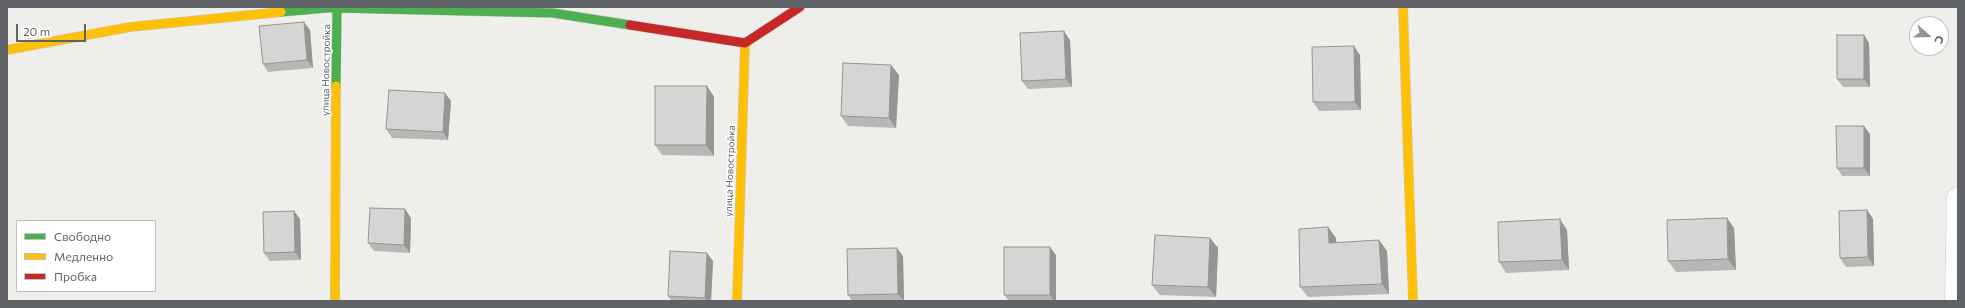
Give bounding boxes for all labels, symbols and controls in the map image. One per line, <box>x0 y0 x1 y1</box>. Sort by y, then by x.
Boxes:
scale bar <box>18 16 88 42</box>
north arrow <box>1909 16 1949 56</box>
text: 20 m <box>23 24 50 38</box>
street label: улица Новостройка <box>319 24 333 116</box>
text: С <box>1932 34 1947 46</box>
street label: улица Новостройка <box>722 125 738 217</box>
legend <box>16 220 156 292</box>
text: Свободно <box>54 229 111 243</box>
text: Медленно <box>54 249 113 263</box>
text: Пробка <box>54 269 97 283</box>

